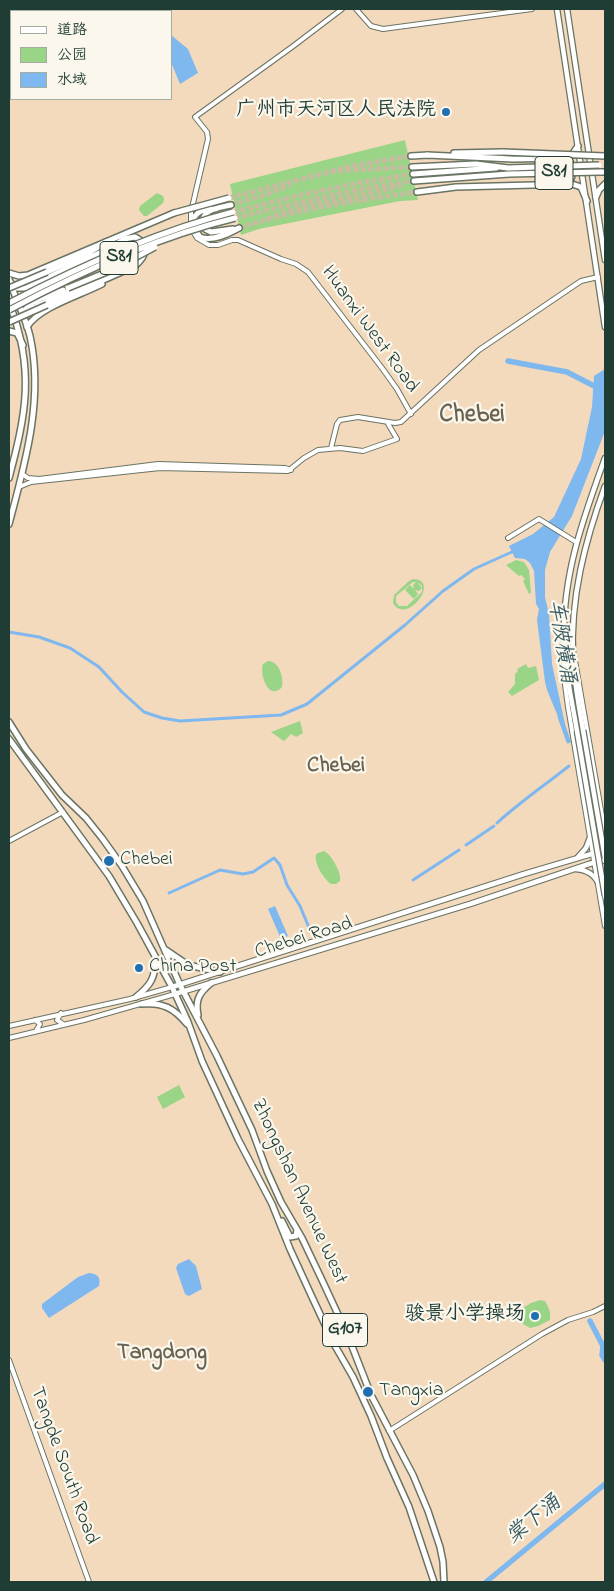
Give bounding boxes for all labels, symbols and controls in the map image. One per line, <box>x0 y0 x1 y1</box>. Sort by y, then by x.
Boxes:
legend <box>10 10 172 100</box>
text: 道路 <box>57 19 87 41</box>
text: 公园 <box>57 44 87 66</box>
text: 水域 <box>57 69 87 91</box>
place label: 广州市天河区人民法院 <box>236 100 436 124</box>
marker: 广州市天河区人民法院 <box>440 106 452 118</box>
road number: S81 <box>535 156 573 190</box>
road number: S81 <box>100 242 138 274</box>
street label: Huanxi West Road <box>315 262 423 398</box>
district label: Chebei <box>439 402 505 432</box>
water label: 车陂横涌 <box>541 599 579 685</box>
district label: Chebei <box>307 754 365 780</box>
place label: Chebei <box>120 849 173 873</box>
marker: Chebei <box>102 854 116 868</box>
street label: Chebei Road <box>252 913 356 965</box>
place label: China Post <box>149 956 236 980</box>
marker: China Post <box>133 962 145 974</box>
street label: Zhongshan Avenue West <box>245 1096 351 1288</box>
place label: 骏景小学操场 <box>405 1304 525 1328</box>
marker: 骏景小学操场 <box>529 1310 541 1322</box>
road number: G107 <box>322 1314 368 1346</box>
district label: Tangdong <box>117 1341 207 1367</box>
place label: Tangxia <box>379 1380 443 1404</box>
street label: Tangde South Road <box>23 1384 103 1548</box>
marker: Tangxia <box>361 1385 375 1399</box>
water label: 棠下涌 <box>503 1491 567 1551</box>

